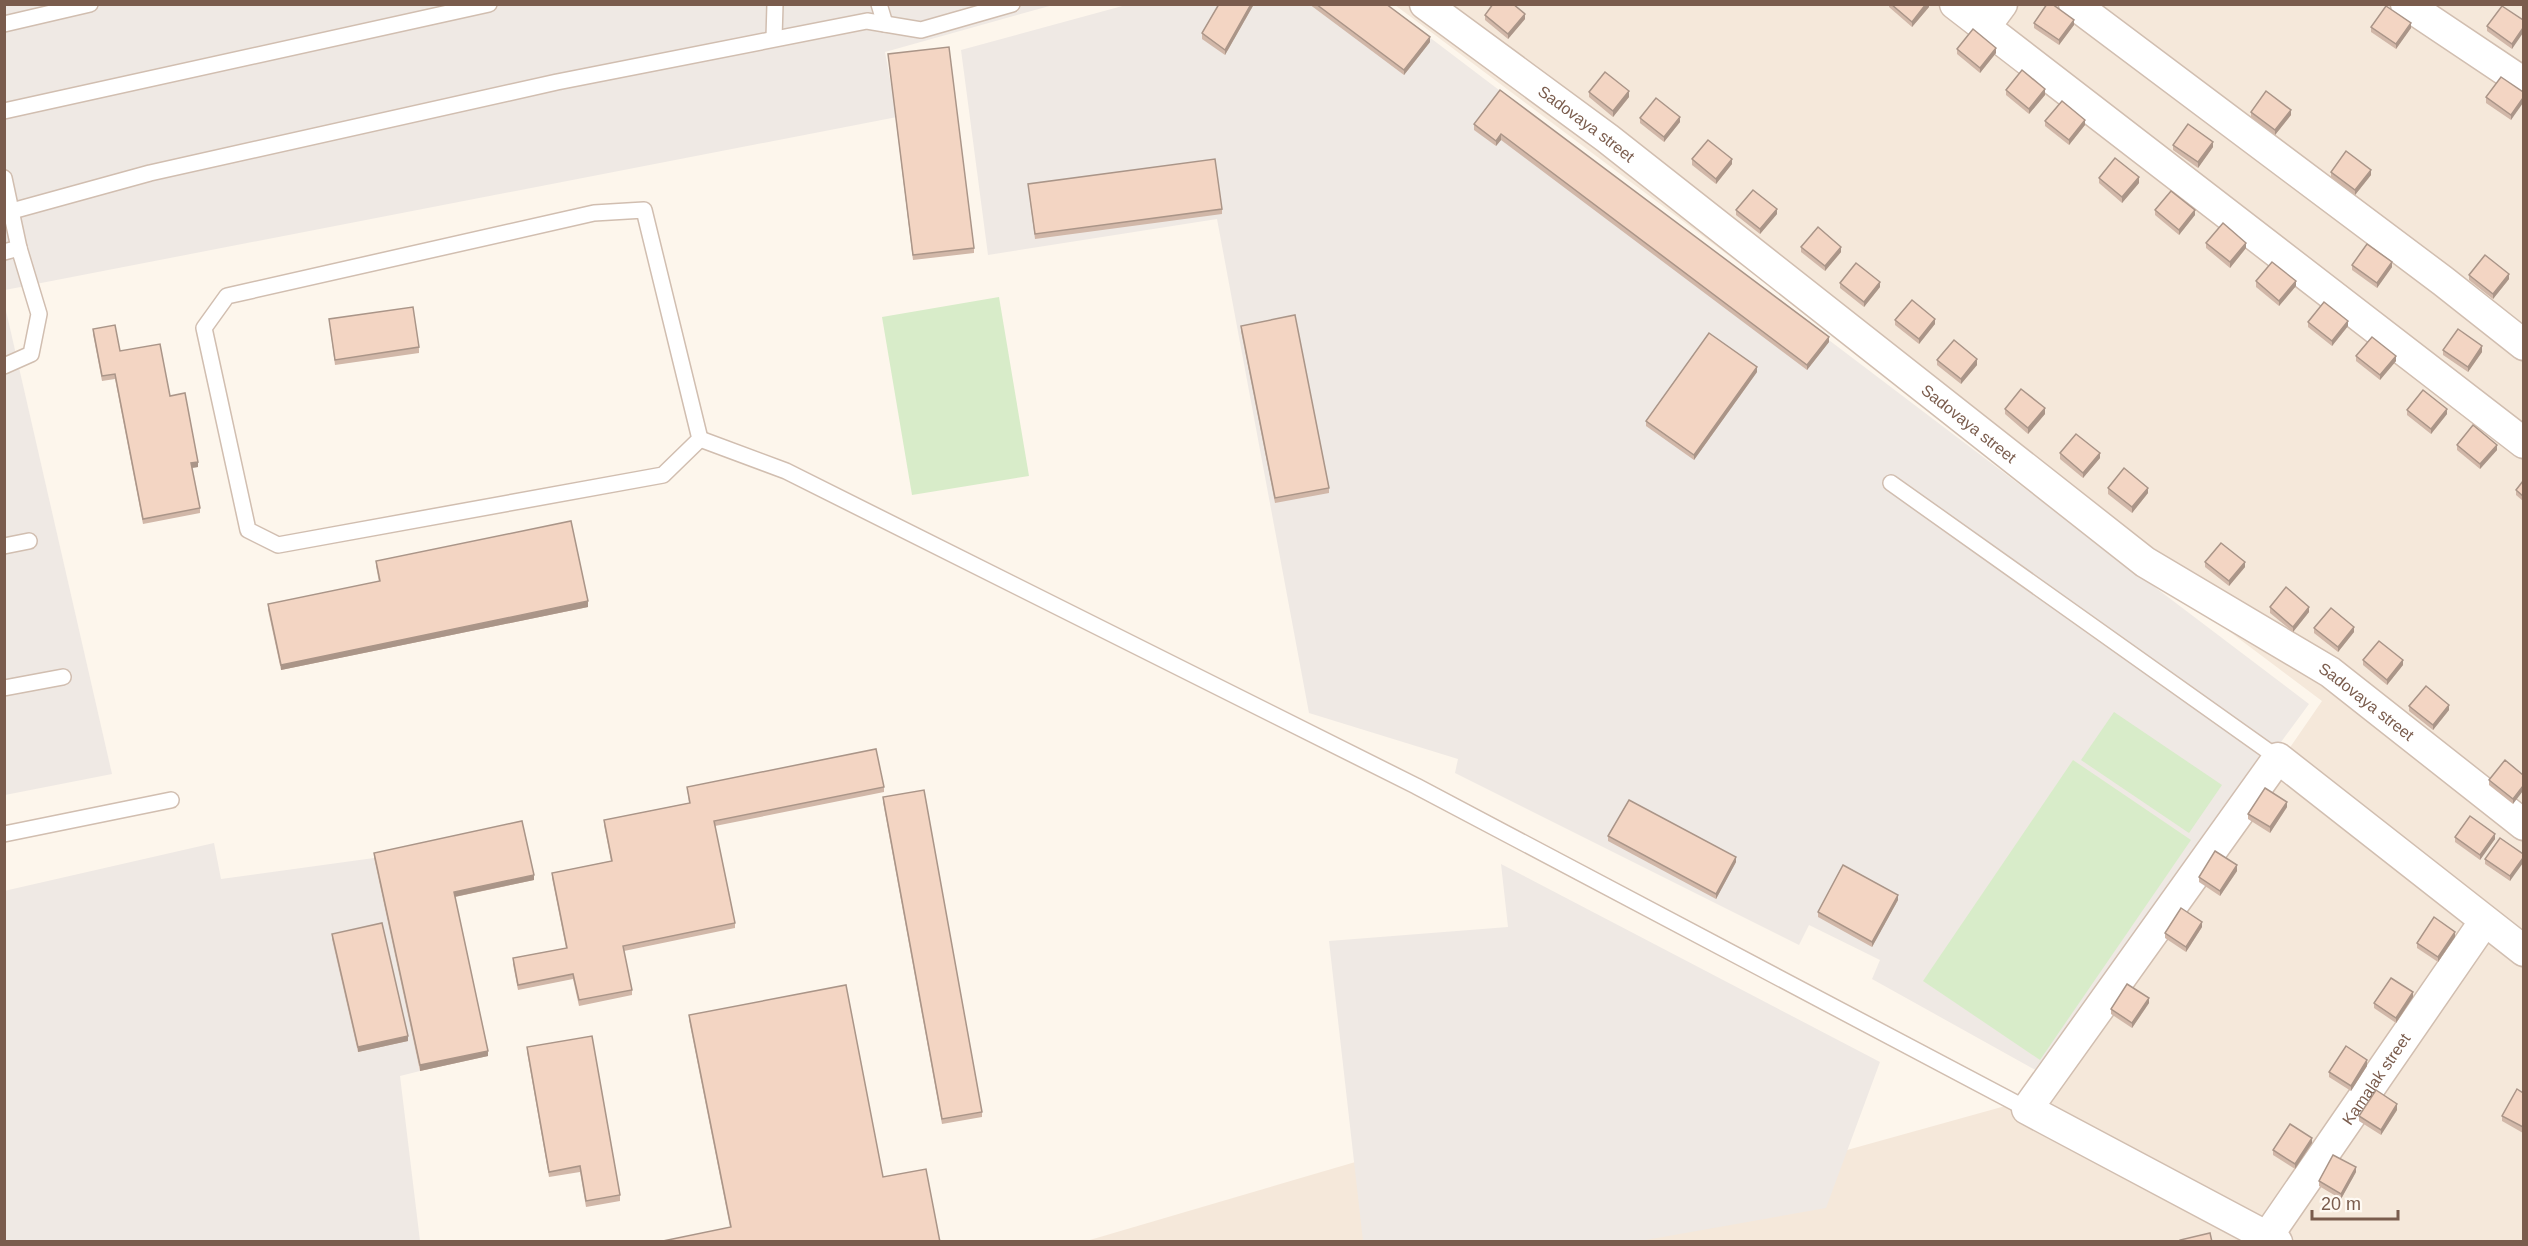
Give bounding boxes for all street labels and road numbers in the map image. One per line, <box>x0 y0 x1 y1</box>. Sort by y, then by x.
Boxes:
street label: Sadovaya street <box>1535 82 1638 165</box>
street label: Sadovaya street <box>1918 381 2020 466</box>
street label: Sadovaya street <box>2316 659 2418 744</box>
street label: Kamalak street <box>2339 1030 2414 1128</box>

